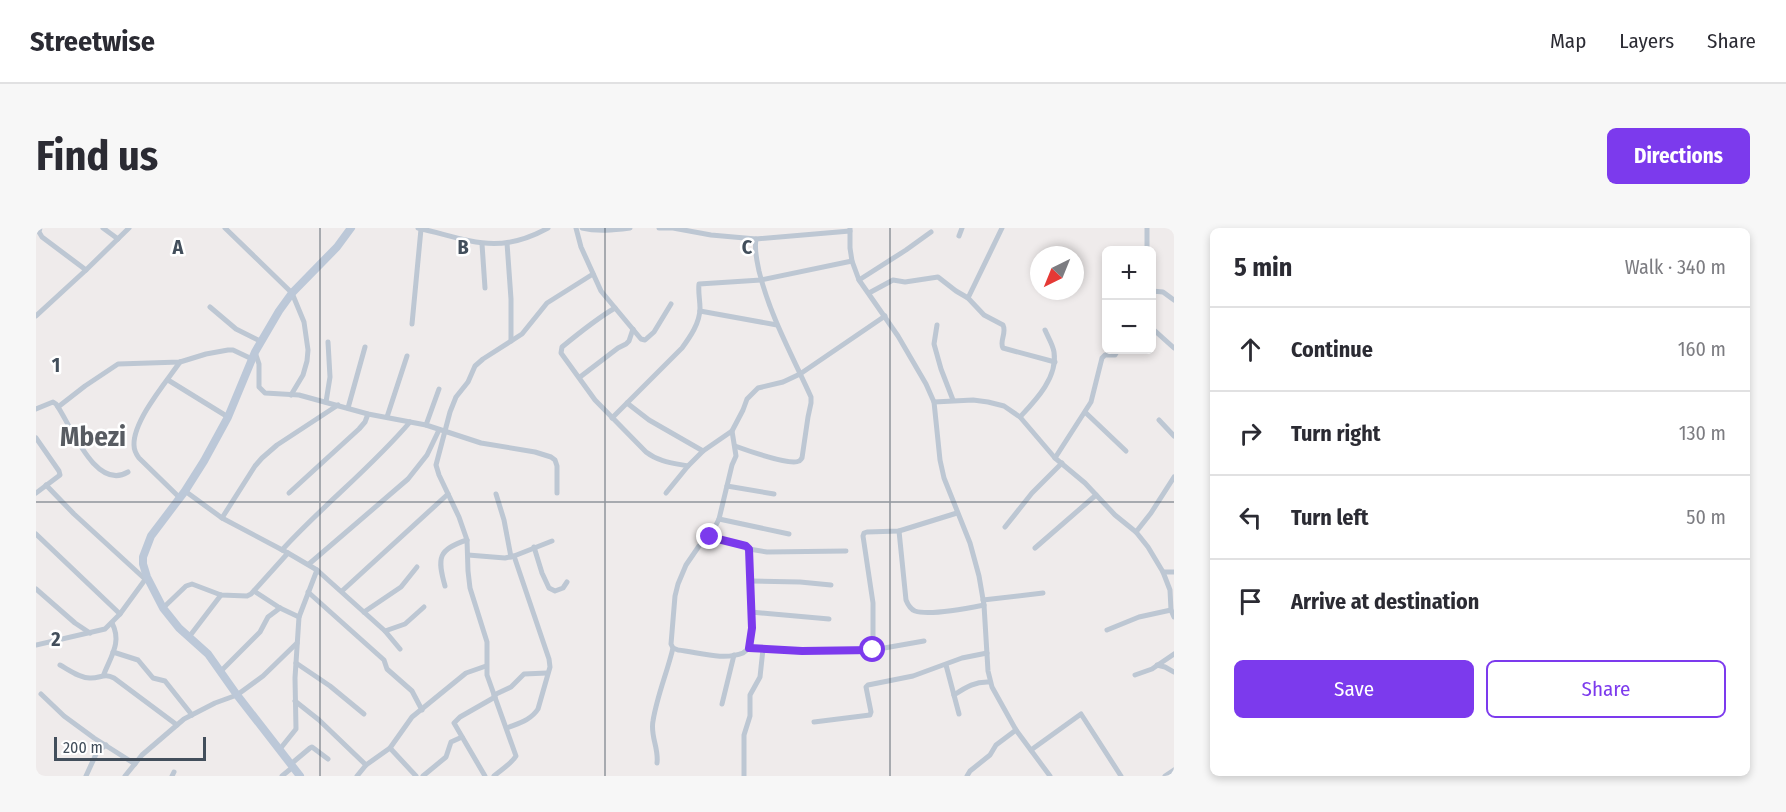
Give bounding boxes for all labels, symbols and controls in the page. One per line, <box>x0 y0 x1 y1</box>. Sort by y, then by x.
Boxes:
text: Streetwise <box>30 25 155 58</box>
text: Map <box>1550 28 1586 54</box>
text: Layers <box>1619 28 1674 54</box>
text: Share <box>1707 28 1756 54</box>
button: Directions <box>1607 128 1750 184</box>
text: Find us <box>36 131 158 181</box>
text: A <box>172 235 185 259</box>
text: B <box>457 235 469 259</box>
text: C <box>742 235 753 259</box>
north arrow <box>1030 246 1084 300</box>
map controls <box>1102 246 1156 354</box>
button: + <box>1102 246 1156 300</box>
text: 5 min <box>1234 252 1292 283</box>
text: Walk · 340 m <box>1625 255 1726 279</box>
button: − <box>1102 300 1156 354</box>
icon: ahead <box>1234 333 1267 366</box>
text: Continue <box>1291 336 1373 363</box>
text: 160 m <box>1678 337 1726 361</box>
text: 1 <box>52 353 60 377</box>
icon: right <box>1234 417 1267 450</box>
text: Turn right <box>1291 420 1380 447</box>
district label: Mbezi <box>60 421 126 453</box>
text: 130 m <box>1679 421 1726 445</box>
icon: left <box>1234 501 1267 534</box>
text: Turn left <box>1291 504 1369 531</box>
text: 50 m <box>1686 505 1726 529</box>
route end <box>696 523 722 549</box>
icon: arrive <box>1234 585 1267 618</box>
text: Arrive at destination <box>1291 588 1479 615</box>
text: 2 <box>50 627 61 651</box>
route start <box>859 636 885 662</box>
button: Save <box>1234 660 1474 718</box>
button: Share <box>1486 660 1726 718</box>
scale bar <box>54 734 206 762</box>
text: 200 m <box>63 738 103 757</box>

